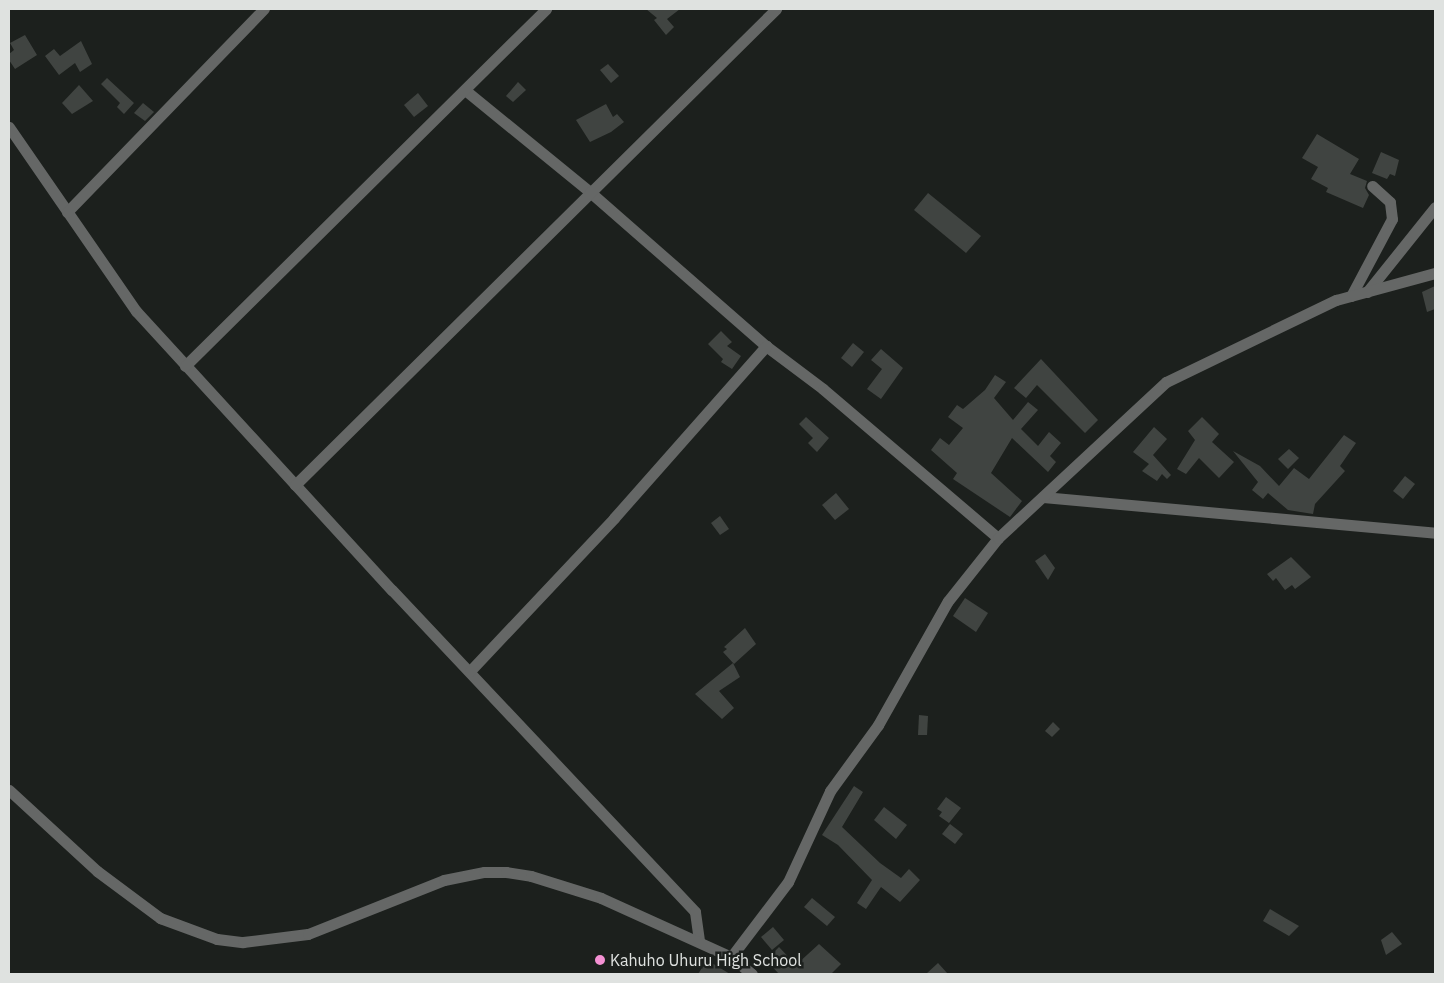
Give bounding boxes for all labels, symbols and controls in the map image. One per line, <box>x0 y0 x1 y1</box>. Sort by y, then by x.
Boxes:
place label: Kahuho Uhuru High School <box>610 950 802 970</box>
marker: Kahuho Uhuru High School <box>594 954 606 966</box>

